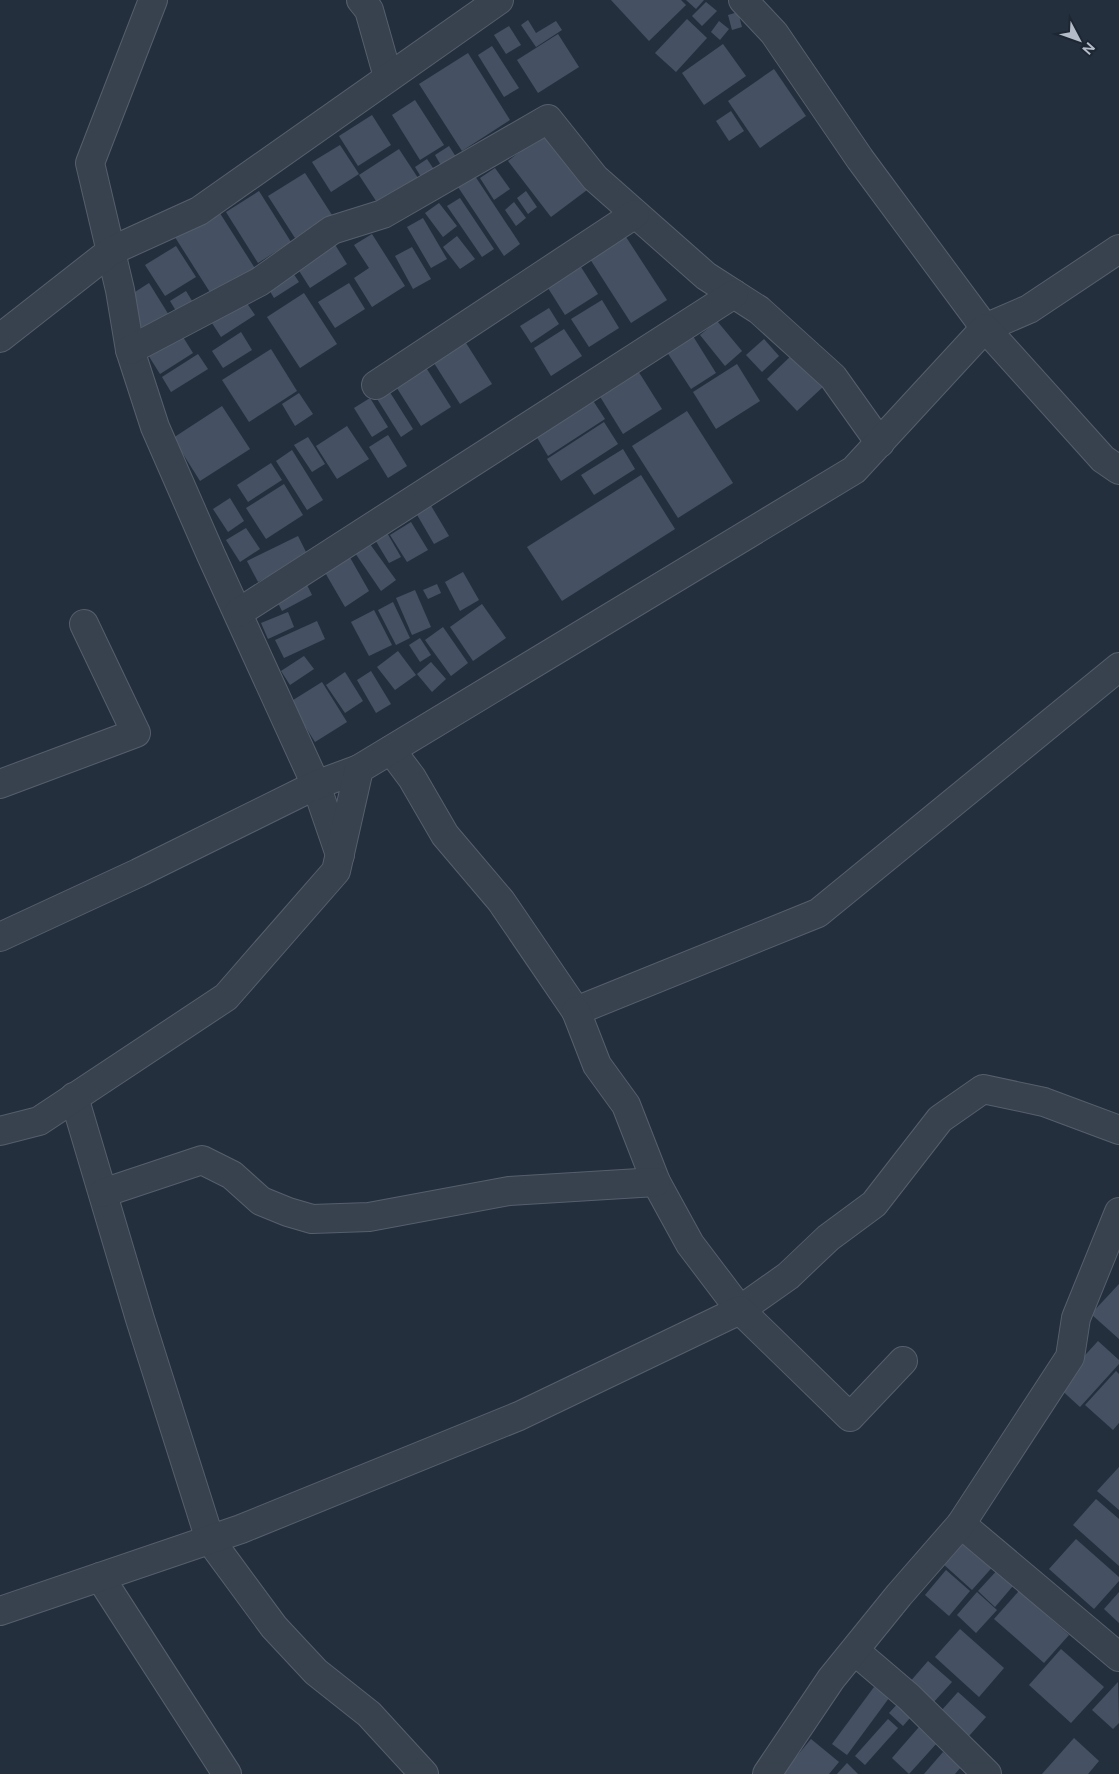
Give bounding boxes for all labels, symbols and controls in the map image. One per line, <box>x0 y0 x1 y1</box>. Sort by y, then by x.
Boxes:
north arrow <box>1054 15 1104 65</box>
text: N <box>1078 39 1098 58</box>

